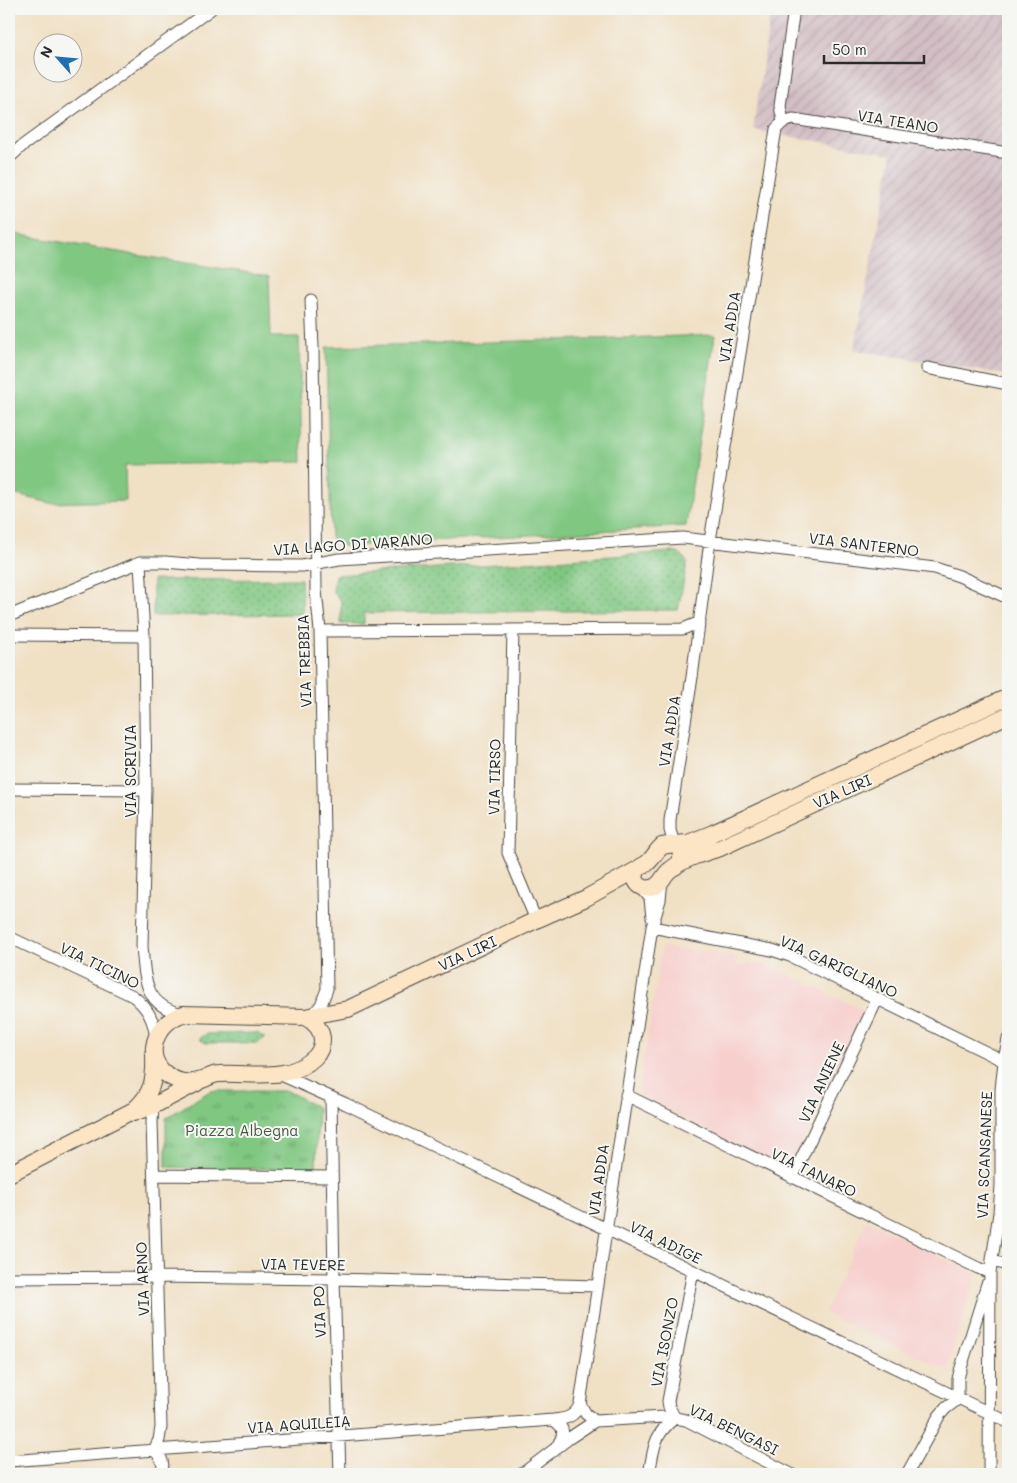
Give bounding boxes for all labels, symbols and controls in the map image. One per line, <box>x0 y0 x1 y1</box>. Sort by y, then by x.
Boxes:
north arrow <box>32 32 82 82</box>
scale bar <box>824 32 924 64</box>
text: 50 m <box>832 39 867 59</box>
text: N <box>35 43 57 61</box>
street label: VIA TEANO <box>856 105 940 137</box>
street label: VIA ADDA <box>713 290 745 364</box>
street label: VIA SANTERNO <box>808 527 920 561</box>
street label: VIA LAGO DI VARANO <box>273 528 434 560</box>
street label: VIA TREBBIA <box>292 614 316 708</box>
street label: VIA ADDA <box>653 694 685 768</box>
street label: VIA SCRIVIA <box>120 724 140 818</box>
street label: VIA TIRSO <box>483 739 505 815</box>
street label: VIA LIRI <box>810 769 875 813</box>
street label: VIA GARIGLIANO <box>777 930 901 1002</box>
street label: VIA LIRI <box>435 931 500 975</box>
street label: VIA TICINO <box>57 937 143 993</box>
street label: VIA ANIENE <box>793 1038 849 1126</box>
street label: VIA SCANSANESE <box>972 1091 996 1219</box>
park label: Piazza Albegna <box>185 1120 299 1140</box>
street label: VIA ADDA <box>583 1143 613 1217</box>
street label: VIA TANARO <box>768 1143 860 1201</box>
street label: VIA ADIGE <box>626 1216 706 1268</box>
street label: VIA ARNO <box>131 1241 153 1316</box>
street label: VIA TEVERE <box>260 1253 346 1275</box>
street label: VIA PO <box>308 1285 330 1339</box>
street label: VIA ISONZO <box>645 1295 683 1389</box>
street label: VIA BENGASI <box>686 1399 782 1459</box>
street label: VIA AQUILEIA <box>247 1410 351 1438</box>

